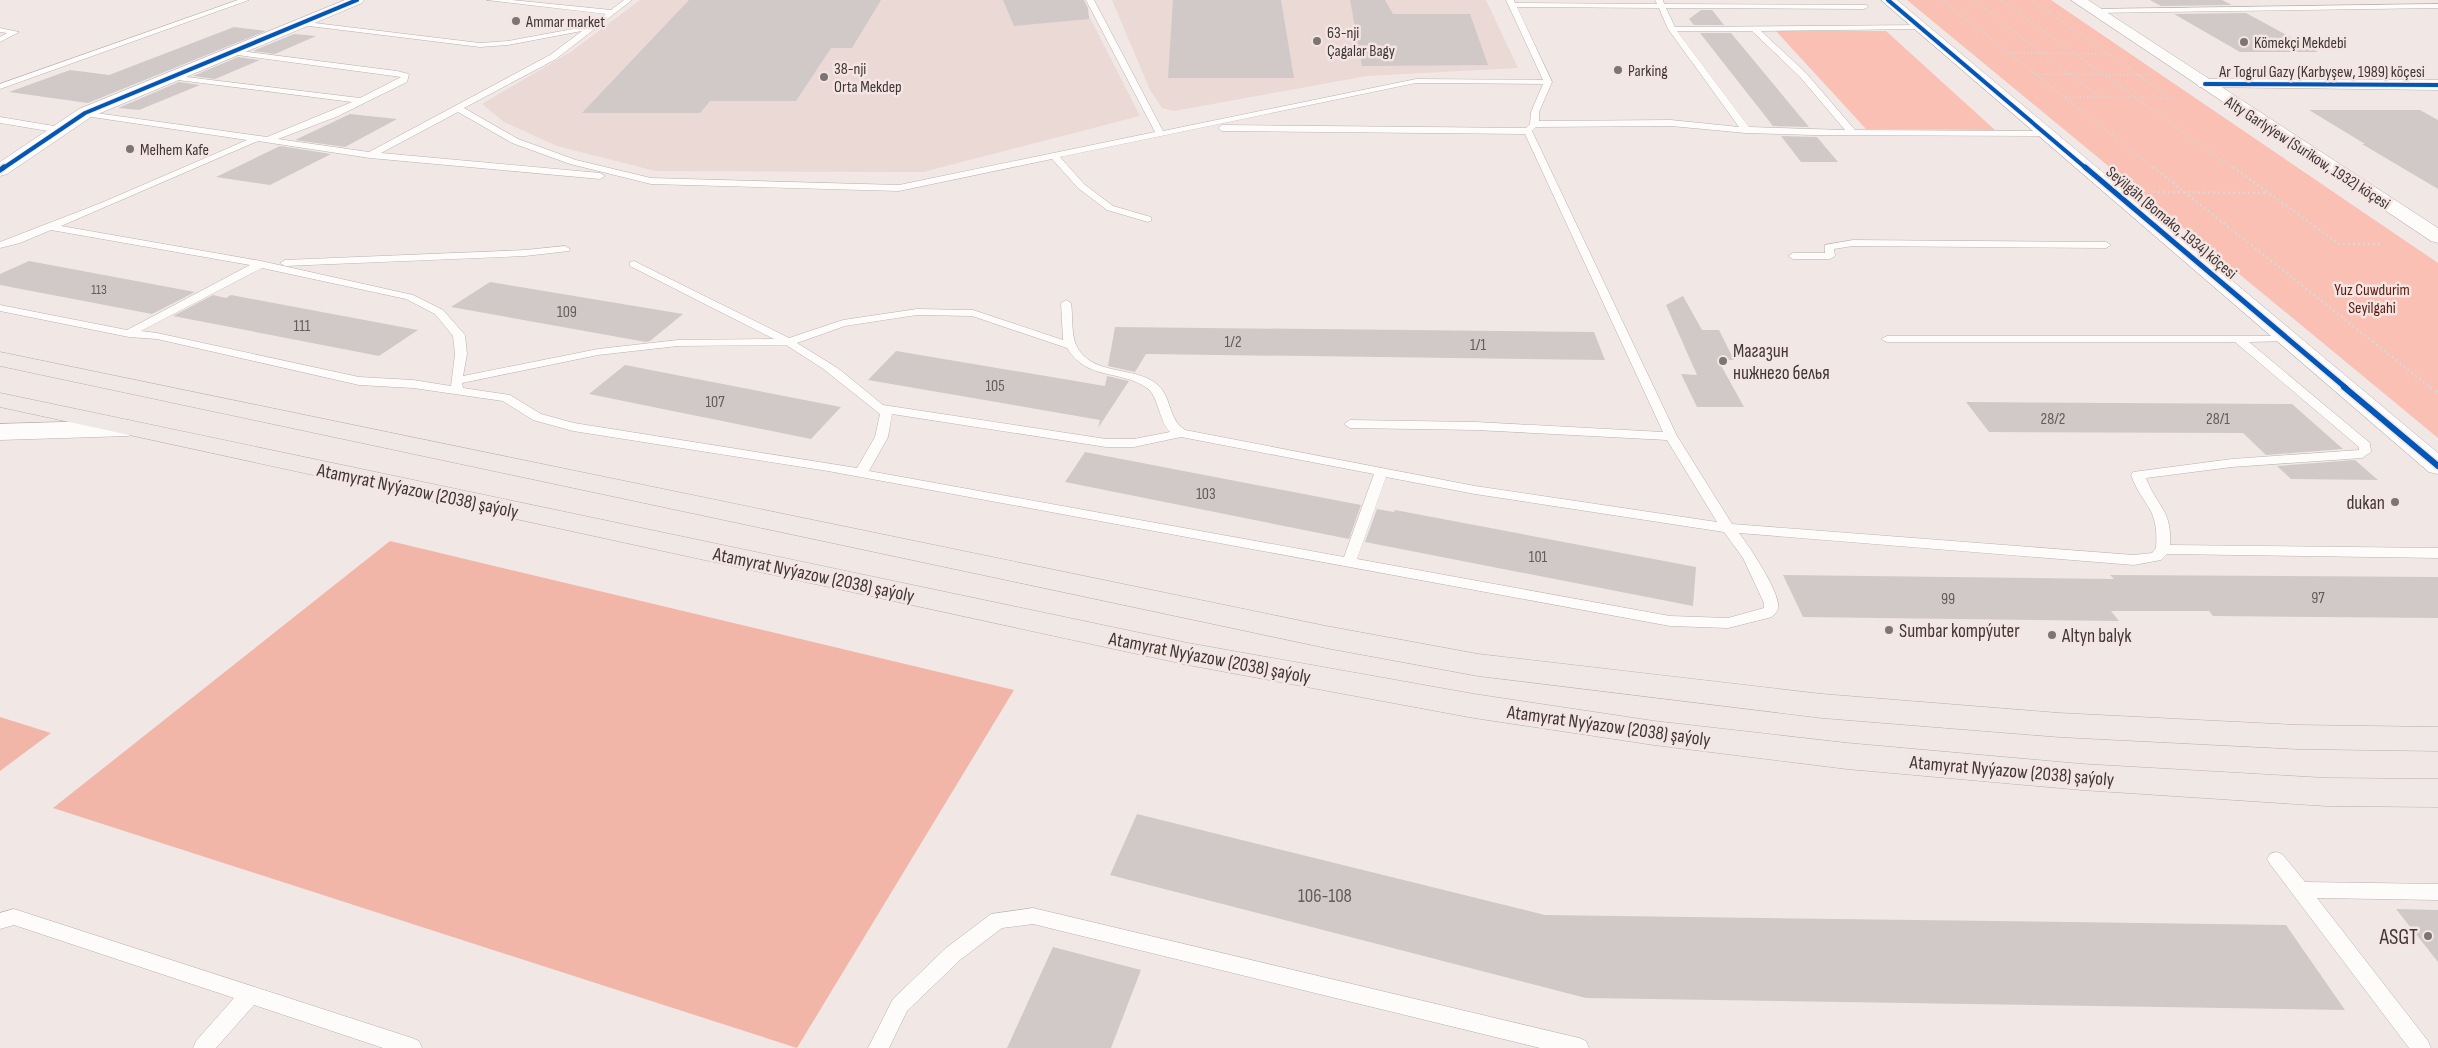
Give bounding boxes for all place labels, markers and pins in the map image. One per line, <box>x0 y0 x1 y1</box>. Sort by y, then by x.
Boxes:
place label: Ammar market <box>525 13 605 32</box>
marker: Ammar market <box>510 15 522 27</box>
place label: 63-nji Çagalar Bagy <box>1327 24 1395 61</box>
place label: Kömekçi Mekdebi <box>2254 34 2347 53</box>
marker: 63-nji Çagalar Bagy <box>1311 35 1323 47</box>
marker: Kömekçi Mekdebi <box>2238 36 2250 48</box>
place label: 38-nji Orta Mekdep <box>834 60 902 97</box>
place label: Parking <box>1628 62 1668 81</box>
marker: Parking <box>1612 64 1624 76</box>
marker: 38-nji Orta Mekdep <box>818 71 830 83</box>
place label: Melhem Kafe <box>140 141 209 160</box>
marker: Melhem Kafe <box>124 143 136 155</box>
place label: Магазин нижнего белья <box>1733 340 1830 385</box>
marker: Магазин нижнего белья <box>1717 355 1729 367</box>
place label: dukan <box>2346 492 2385 515</box>
marker: dukan <box>2389 496 2401 508</box>
place label: Sumbar kompýuter <box>1899 620 2020 643</box>
marker: Sumbar kompýuter <box>1883 624 1895 636</box>
place label: Altyn balyk <box>2061 625 2132 648</box>
marker: Altyn balyk <box>2046 629 2058 641</box>
place label: ASGT <box>2378 924 2418 951</box>
marker: ASGT <box>2422 930 2434 942</box>

